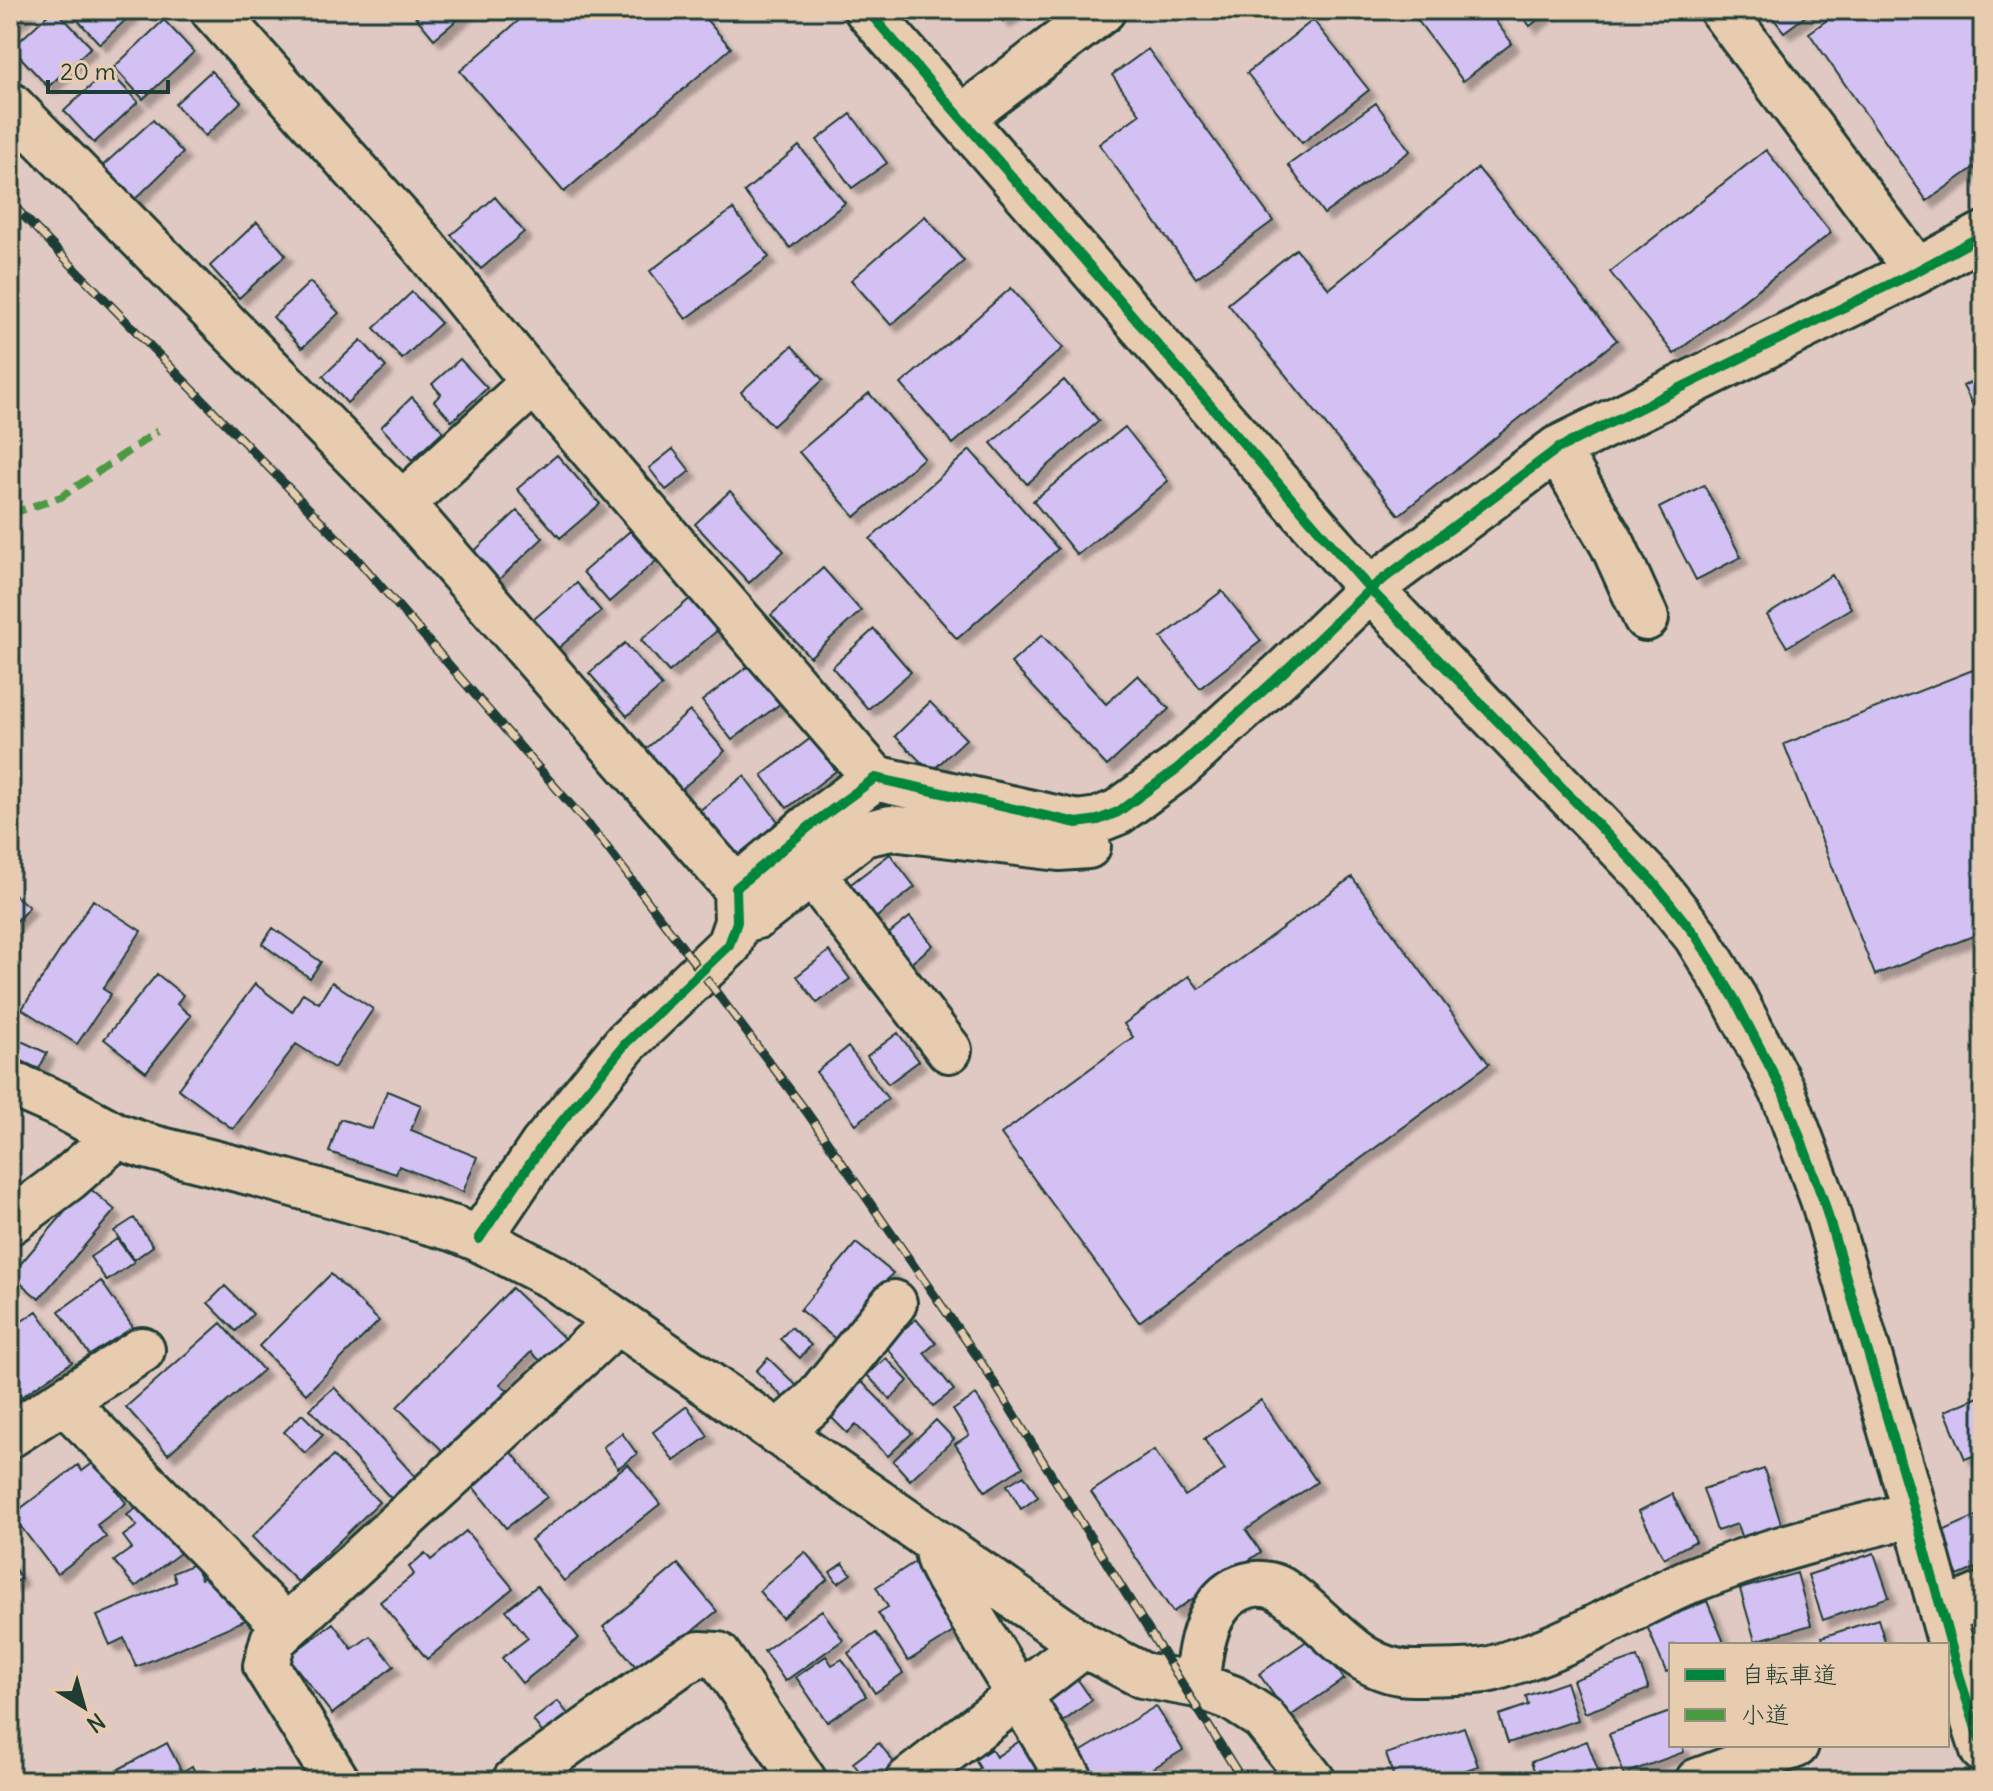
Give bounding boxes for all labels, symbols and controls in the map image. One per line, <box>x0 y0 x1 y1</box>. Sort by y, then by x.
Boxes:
scale bar <box>48 44 168 94</box>
text: 20 m <box>60 56 116 86</box>
legend <box>1669 1643 1949 1747</box>
text: 自転車道 <box>1741 1659 1837 1689</box>
north arrow <box>44 1667 124 1747</box>
text: 小道 <box>1741 1699 1789 1729</box>
text: N <box>82 1707 111 1739</box>

